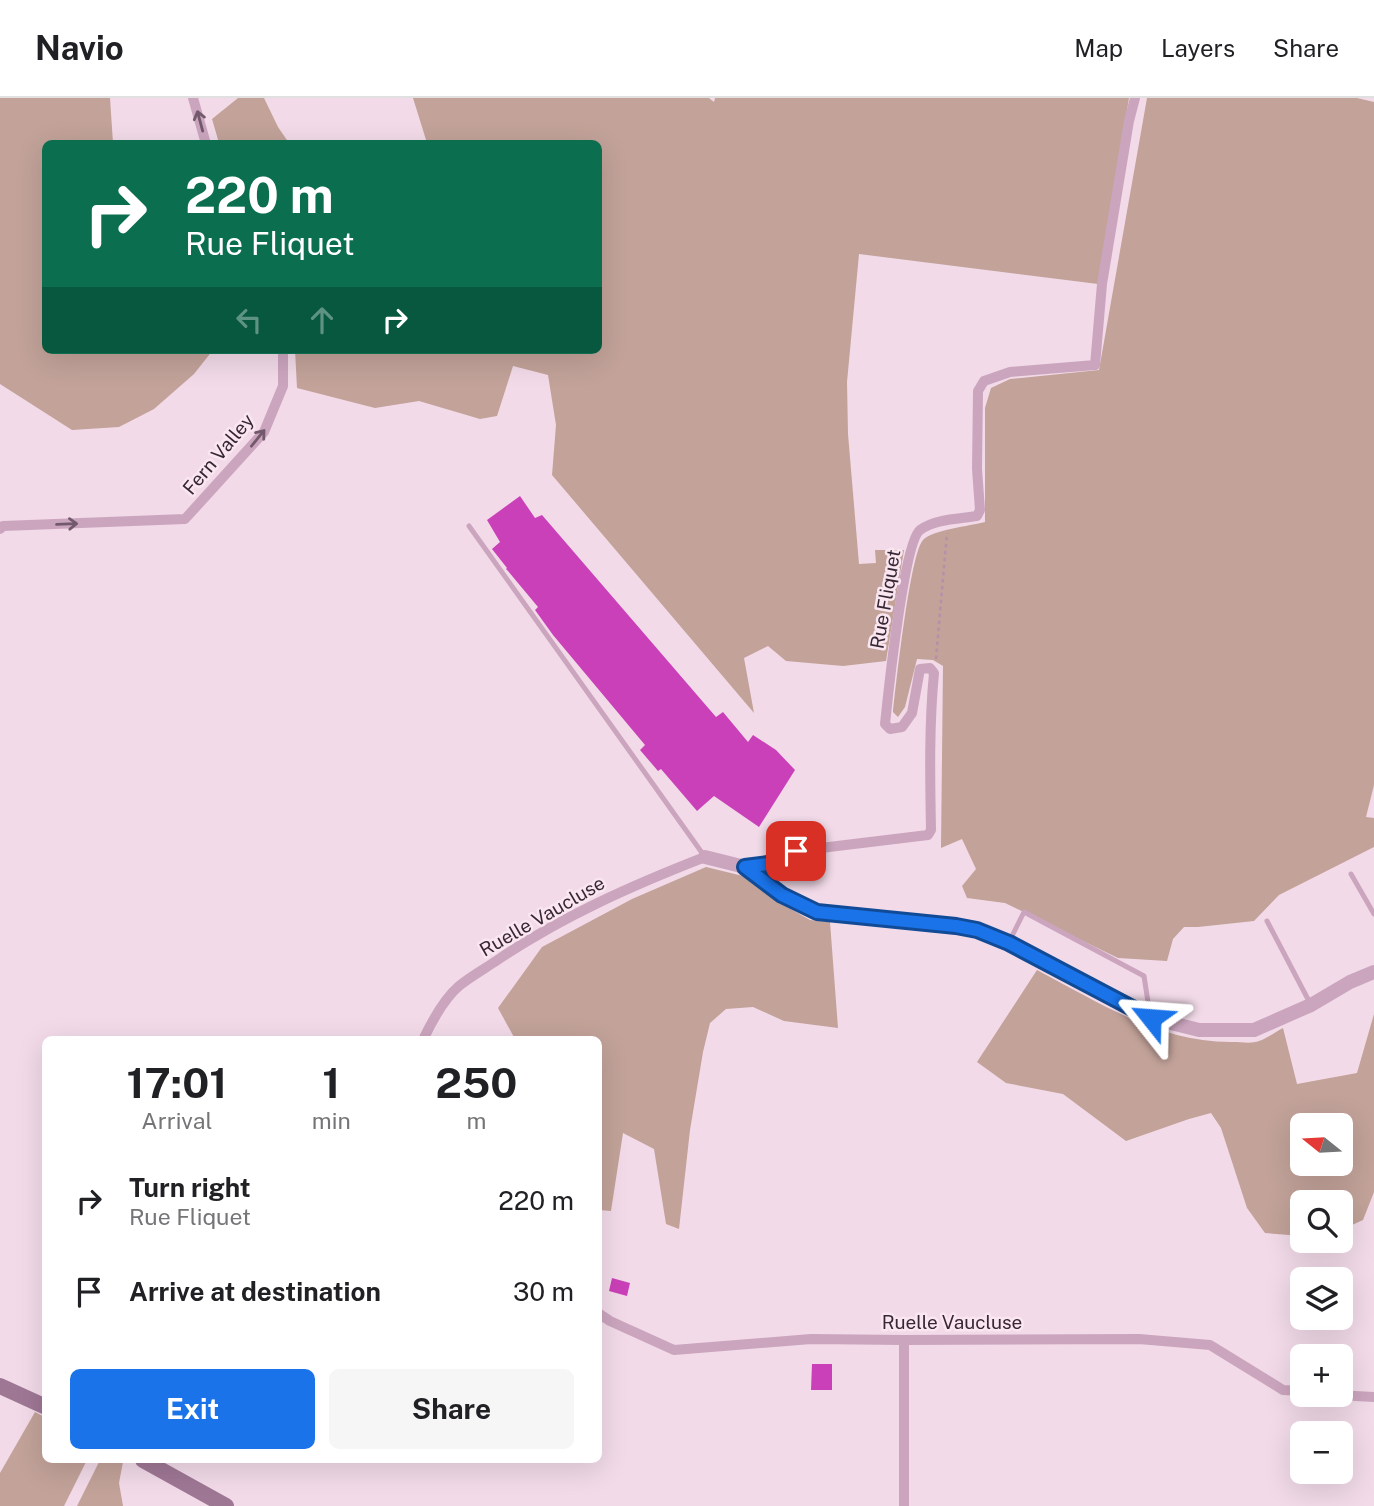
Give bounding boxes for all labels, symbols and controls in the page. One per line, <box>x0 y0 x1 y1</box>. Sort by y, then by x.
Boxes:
text: Navio <box>35 29 124 67</box>
text: Map <box>1074 34 1123 62</box>
text: Layers <box>1161 34 1235 62</box>
text: Share <box>1273 34 1339 62</box>
one-way arrow <box>192 110 205 132</box>
text: 220 m <box>185 166 334 224</box>
icon: right <box>70 168 161 259</box>
text: Rue Fliquet <box>185 225 355 262</box>
icon: left <box>230 301 268 339</box>
icon: ahead <box>303 301 341 339</box>
icon: right <box>376 301 414 339</box>
street label: Fern Valley <box>178 409 258 499</box>
one-way arrow <box>250 429 266 447</box>
one-way arrow <box>55 517 78 530</box>
street label: Rue Fliquet <box>865 548 905 650</box>
pin <box>766 821 826 881</box>
icon: arrive <box>777 832 815 870</box>
street label: Ruelle Vaucluse <box>476 871 608 961</box>
position arrow <box>1114 981 1188 1055</box>
text: 17:01 <box>127 1058 227 1107</box>
text: 1 <box>322 1058 340 1107</box>
text: 250 <box>435 1058 517 1107</box>
text: Arrival <box>141 1107 212 1134</box>
text: min <box>312 1107 351 1134</box>
text: m <box>466 1107 486 1134</box>
north arrow <box>1290 1113 1353 1176</box>
map controls <box>1290 1113 1353 1484</box>
text: Turn right <box>129 1172 251 1203</box>
icon: right <box>70 1182 108 1220</box>
text: 220 m <box>498 1185 574 1216</box>
button: search <box>1290 1190 1353 1253</box>
text: Rue Fliquet <box>129 1203 251 1230</box>
button: layers <box>1290 1267 1353 1330</box>
icon: arrive <box>70 1273 108 1311</box>
text: Arrive at destination <box>129 1276 381 1307</box>
text: 30 m <box>513 1276 574 1307</box>
street label: Ruelle Vaucluse <box>882 1311 1022 1333</box>
button: + <box>1290 1344 1353 1407</box>
button: Exit <box>70 1369 315 1449</box>
button: Share <box>329 1369 574 1449</box>
button: − <box>1290 1421 1353 1484</box>

